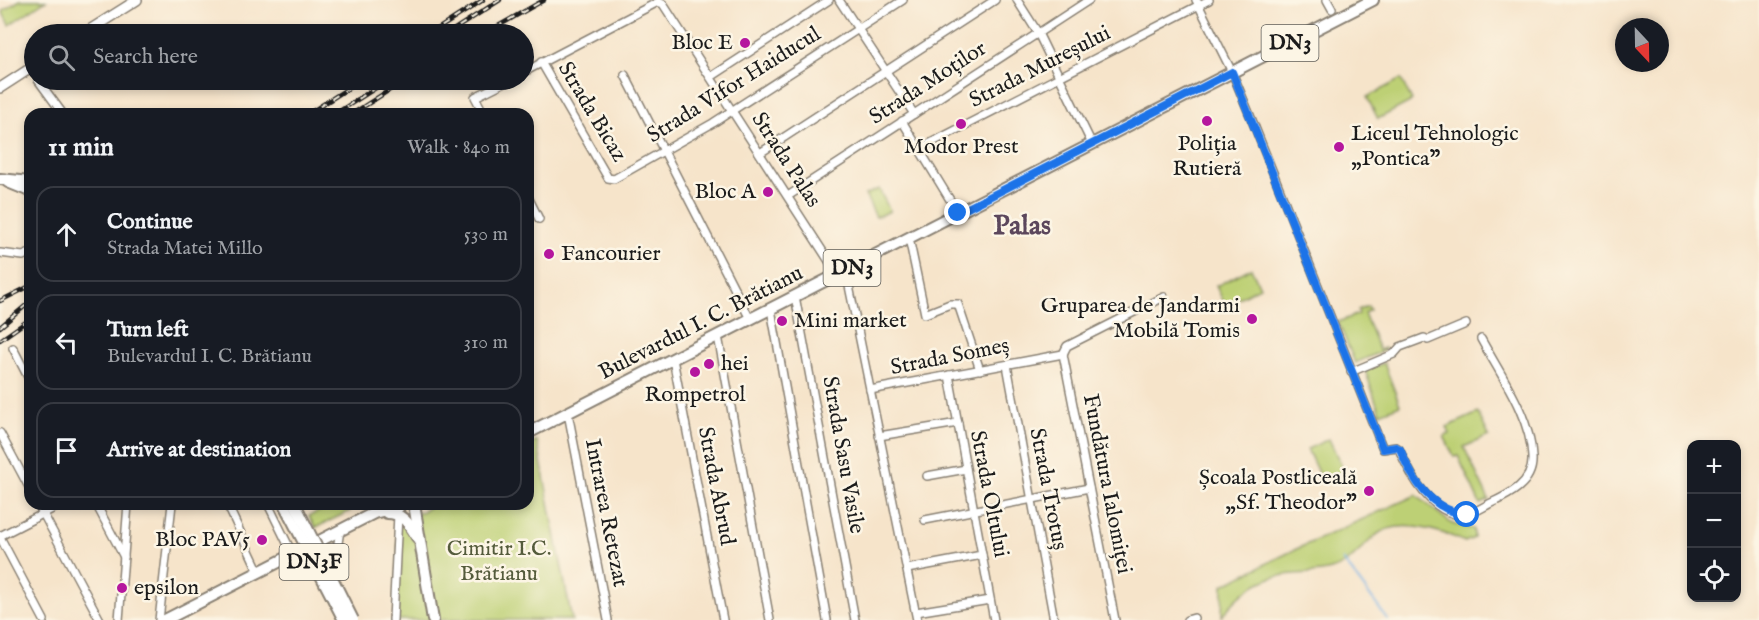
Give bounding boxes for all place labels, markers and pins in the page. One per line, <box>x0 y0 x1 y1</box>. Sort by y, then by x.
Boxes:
place label: Bloc E <box>671 29 733 57</box>
marker: Bloc E <box>738 36 752 50</box>
marker: Poliția Rutieră <box>1200 114 1214 128</box>
marker: Modor Prest <box>954 117 968 131</box>
place label: Liceul Tehnologic „Pontica” <box>1351 120 1519 173</box>
place label: Poliția Rutieră <box>1172 130 1242 183</box>
place label: Modor Prest <box>904 133 1019 161</box>
marker: Liceul Tehnologic „Pontica” <box>1332 140 1346 154</box>
place label: Bloc A <box>695 178 757 206</box>
marker: Bloc A <box>761 185 775 199</box>
place label: Fancourier <box>561 240 661 268</box>
marker: Fancourier <box>542 247 556 261</box>
place label: Gruparea de Jandarmi Mobilă Tomis <box>1041 292 1240 345</box>
place label: Mini market <box>794 307 907 335</box>
marker: Gruparea de Jandarmi Mobilă Tomis <box>1245 312 1259 326</box>
marker: Mini market <box>775 314 789 328</box>
place label: hei <box>721 350 749 378</box>
marker: hei <box>702 357 716 371</box>
marker: Rompetrol <box>688 365 702 379</box>
place label: Rompetrol <box>645 381 745 409</box>
place label: Școala Postliceală „Sf. Theodor” <box>1199 464 1357 517</box>
marker: Școala Postliceală „Sf. Theodor” <box>1362 484 1376 498</box>
place label: Bloc PAV5 <box>155 526 250 554</box>
marker: Bloc PAV5 <box>255 533 269 547</box>
place label: epsilon <box>134 574 199 602</box>
marker: epsilon <box>115 581 129 595</box>

